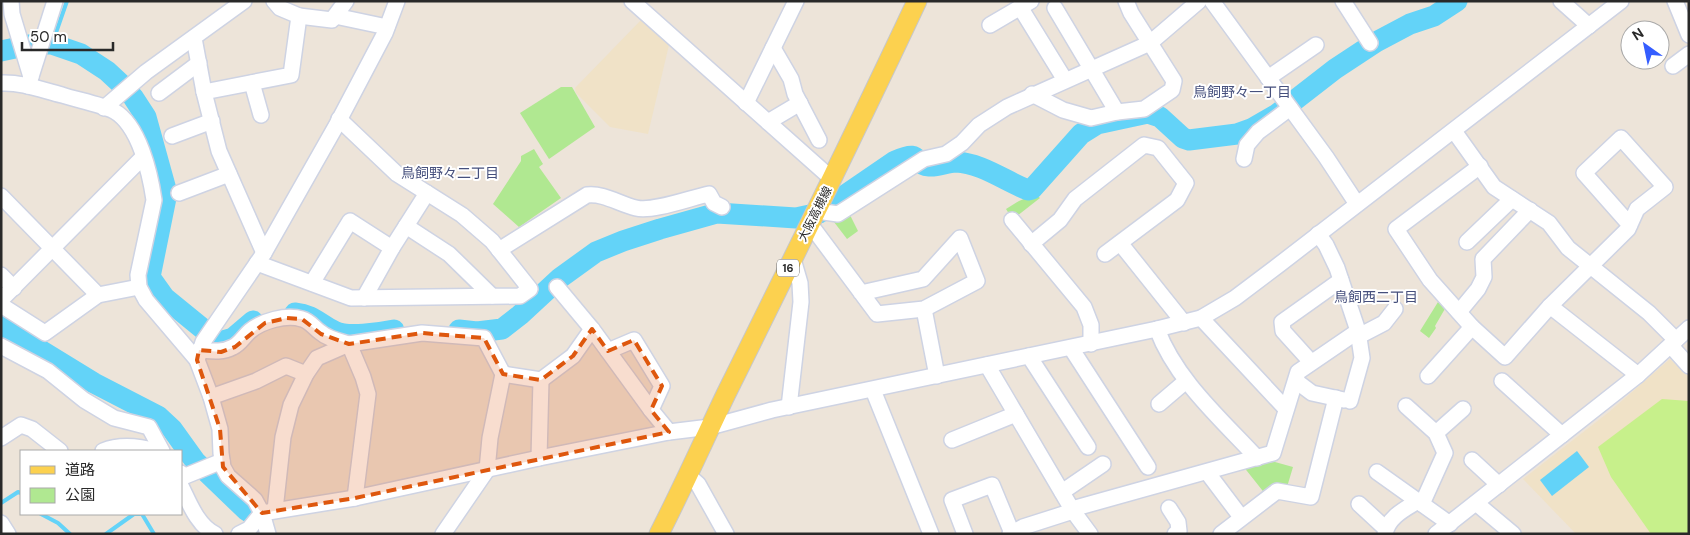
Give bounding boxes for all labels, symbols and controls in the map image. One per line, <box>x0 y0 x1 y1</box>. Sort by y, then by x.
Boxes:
scale bar <box>22 20 114 52</box>
north arrow <box>1620 20 1670 70</box>
text: N <box>1629 24 1647 44</box>
text: 50 m <box>30 27 67 47</box>
district label: 鳥飼野々一丁目 <box>1193 83 1291 101</box>
district label: 鳥飼野々二丁目 <box>401 164 499 182</box>
street label: 大阪高槻線 <box>794 184 836 244</box>
road number: 16 <box>777 260 799 276</box>
district label: 鳥飼西二丁目 <box>1334 288 1418 306</box>
legend <box>20 450 182 515</box>
text: 道路 <box>65 460 95 480</box>
text: 公園 <box>65 485 95 505</box>

